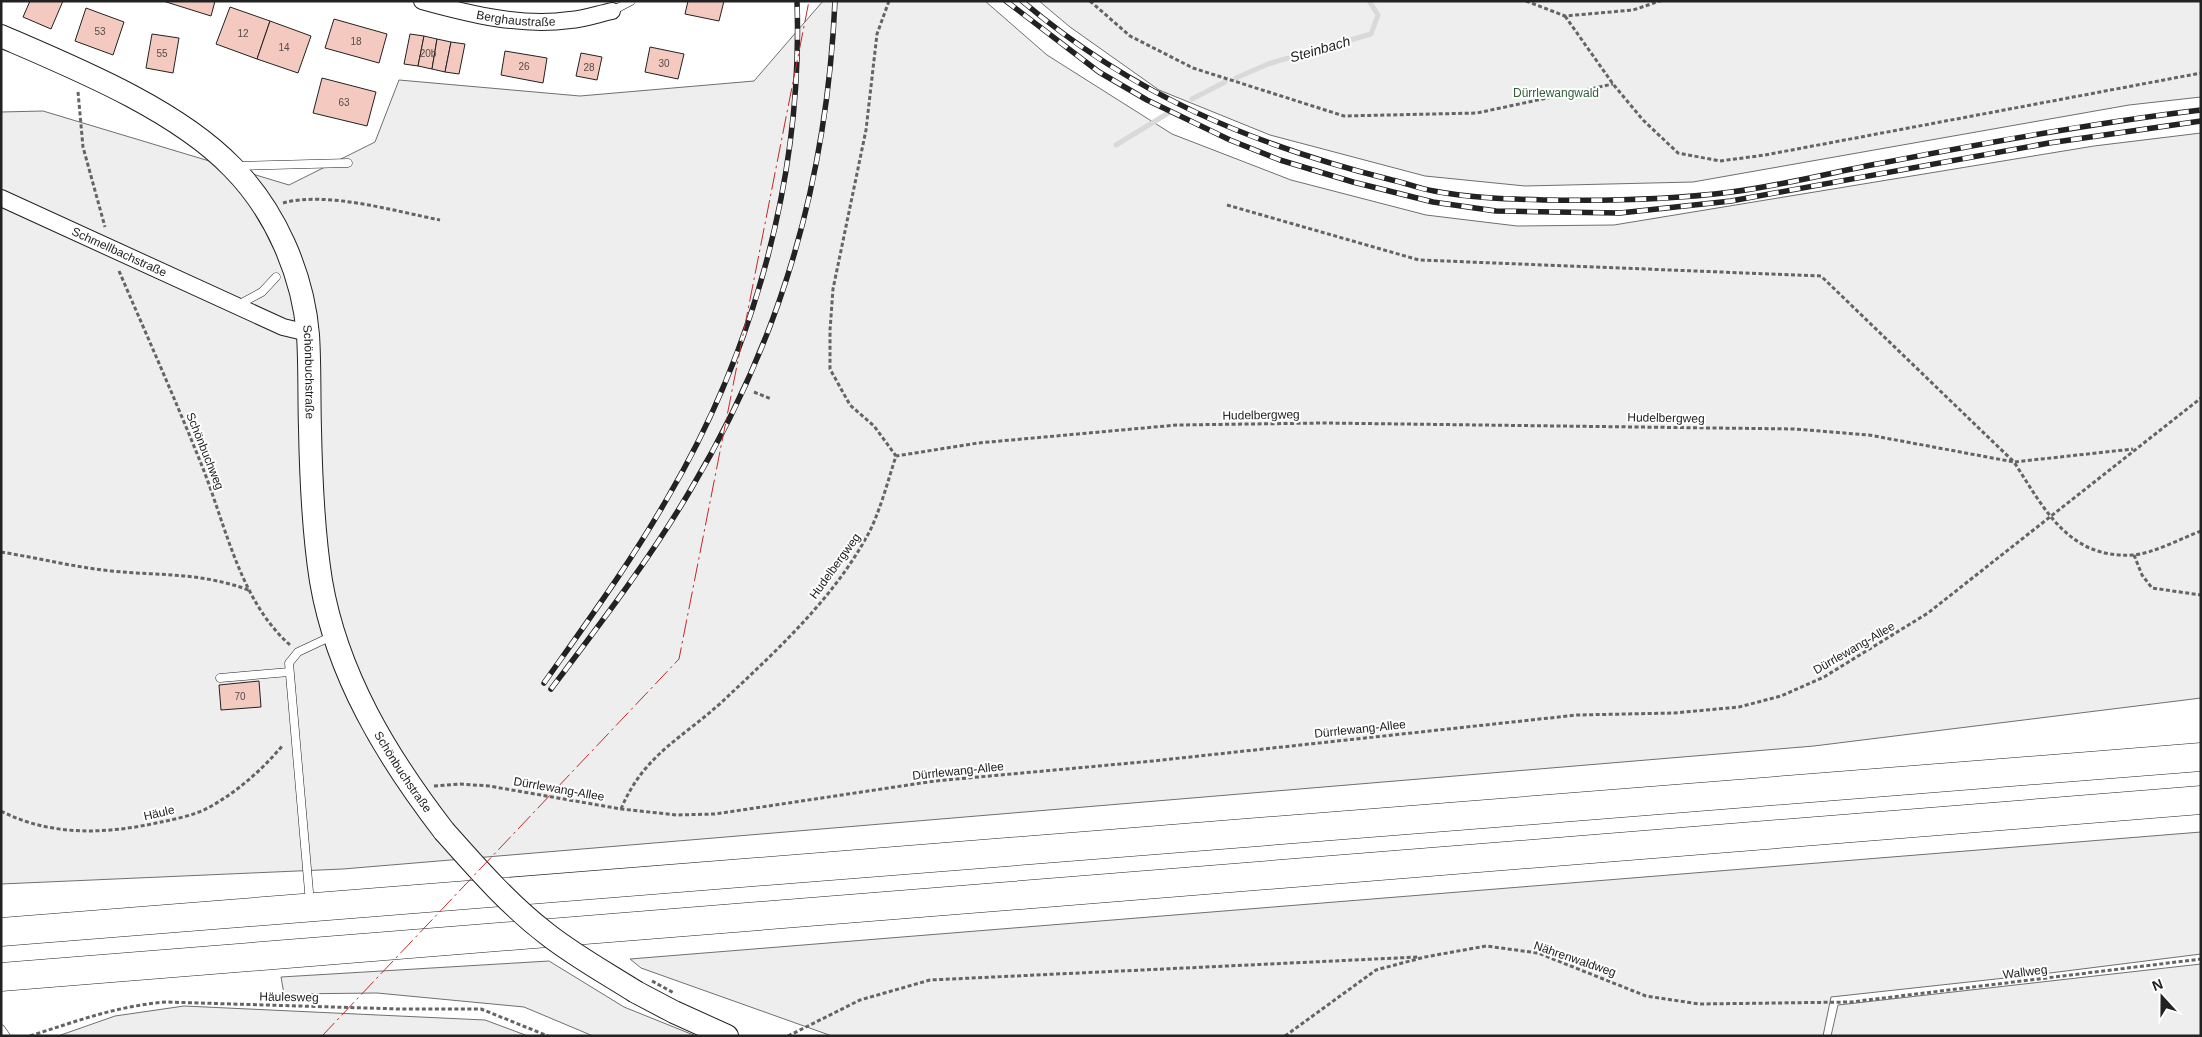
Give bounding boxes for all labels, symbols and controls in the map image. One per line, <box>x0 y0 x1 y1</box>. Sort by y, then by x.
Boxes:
street label: Berghaustraße <box>475 8 556 29</box>
house number: 53 <box>94 26 106 37</box>
house number: 12 <box>237 28 249 39</box>
water label: Steinbach <box>1288 33 1352 65</box>
house number: 18 <box>350 36 362 47</box>
house number: 14 <box>278 42 290 53</box>
house number: 55 <box>156 48 168 59</box>
house number: 20b <box>420 48 437 59</box>
house number: 30 <box>658 58 670 69</box>
house number: 26 <box>518 61 530 72</box>
house number: 28 <box>583 62 595 73</box>
park label: Dürrlewangwald <box>1513 86 1599 100</box>
house number: 63 <box>338 97 350 108</box>
street label: Schmellbachstraße <box>70 224 169 280</box>
street label: Schönbuchstraße <box>300 324 317 419</box>
street label: Hudelbergweg <box>1222 407 1300 423</box>
street label: Schönbuchweg <box>183 410 227 492</box>
street label: Hudelbergweg <box>1627 410 1705 426</box>
street label: Hudelbergweg <box>807 531 863 601</box>
street label: Dürrlewang-Allee <box>1811 619 1898 677</box>
house number: 70 <box>234 691 246 702</box>
street label: Dürrlewang-Allee <box>1313 717 1407 741</box>
street label: Schönbuchstraße <box>371 729 435 815</box>
street label: Dürrlewang-Allee <box>911 759 1005 783</box>
street label: Dürrlewang-Allee <box>512 774 606 804</box>
street label: Häule <box>142 803 176 823</box>
street label: Nährenwaldweg <box>1532 938 1618 980</box>
street label: Wallweg <box>2002 962 2048 982</box>
north arrow <box>2137 972 2187 1022</box>
text: N <box>2150 976 2165 994</box>
street label: Häulesweg <box>259 989 319 1005</box>

